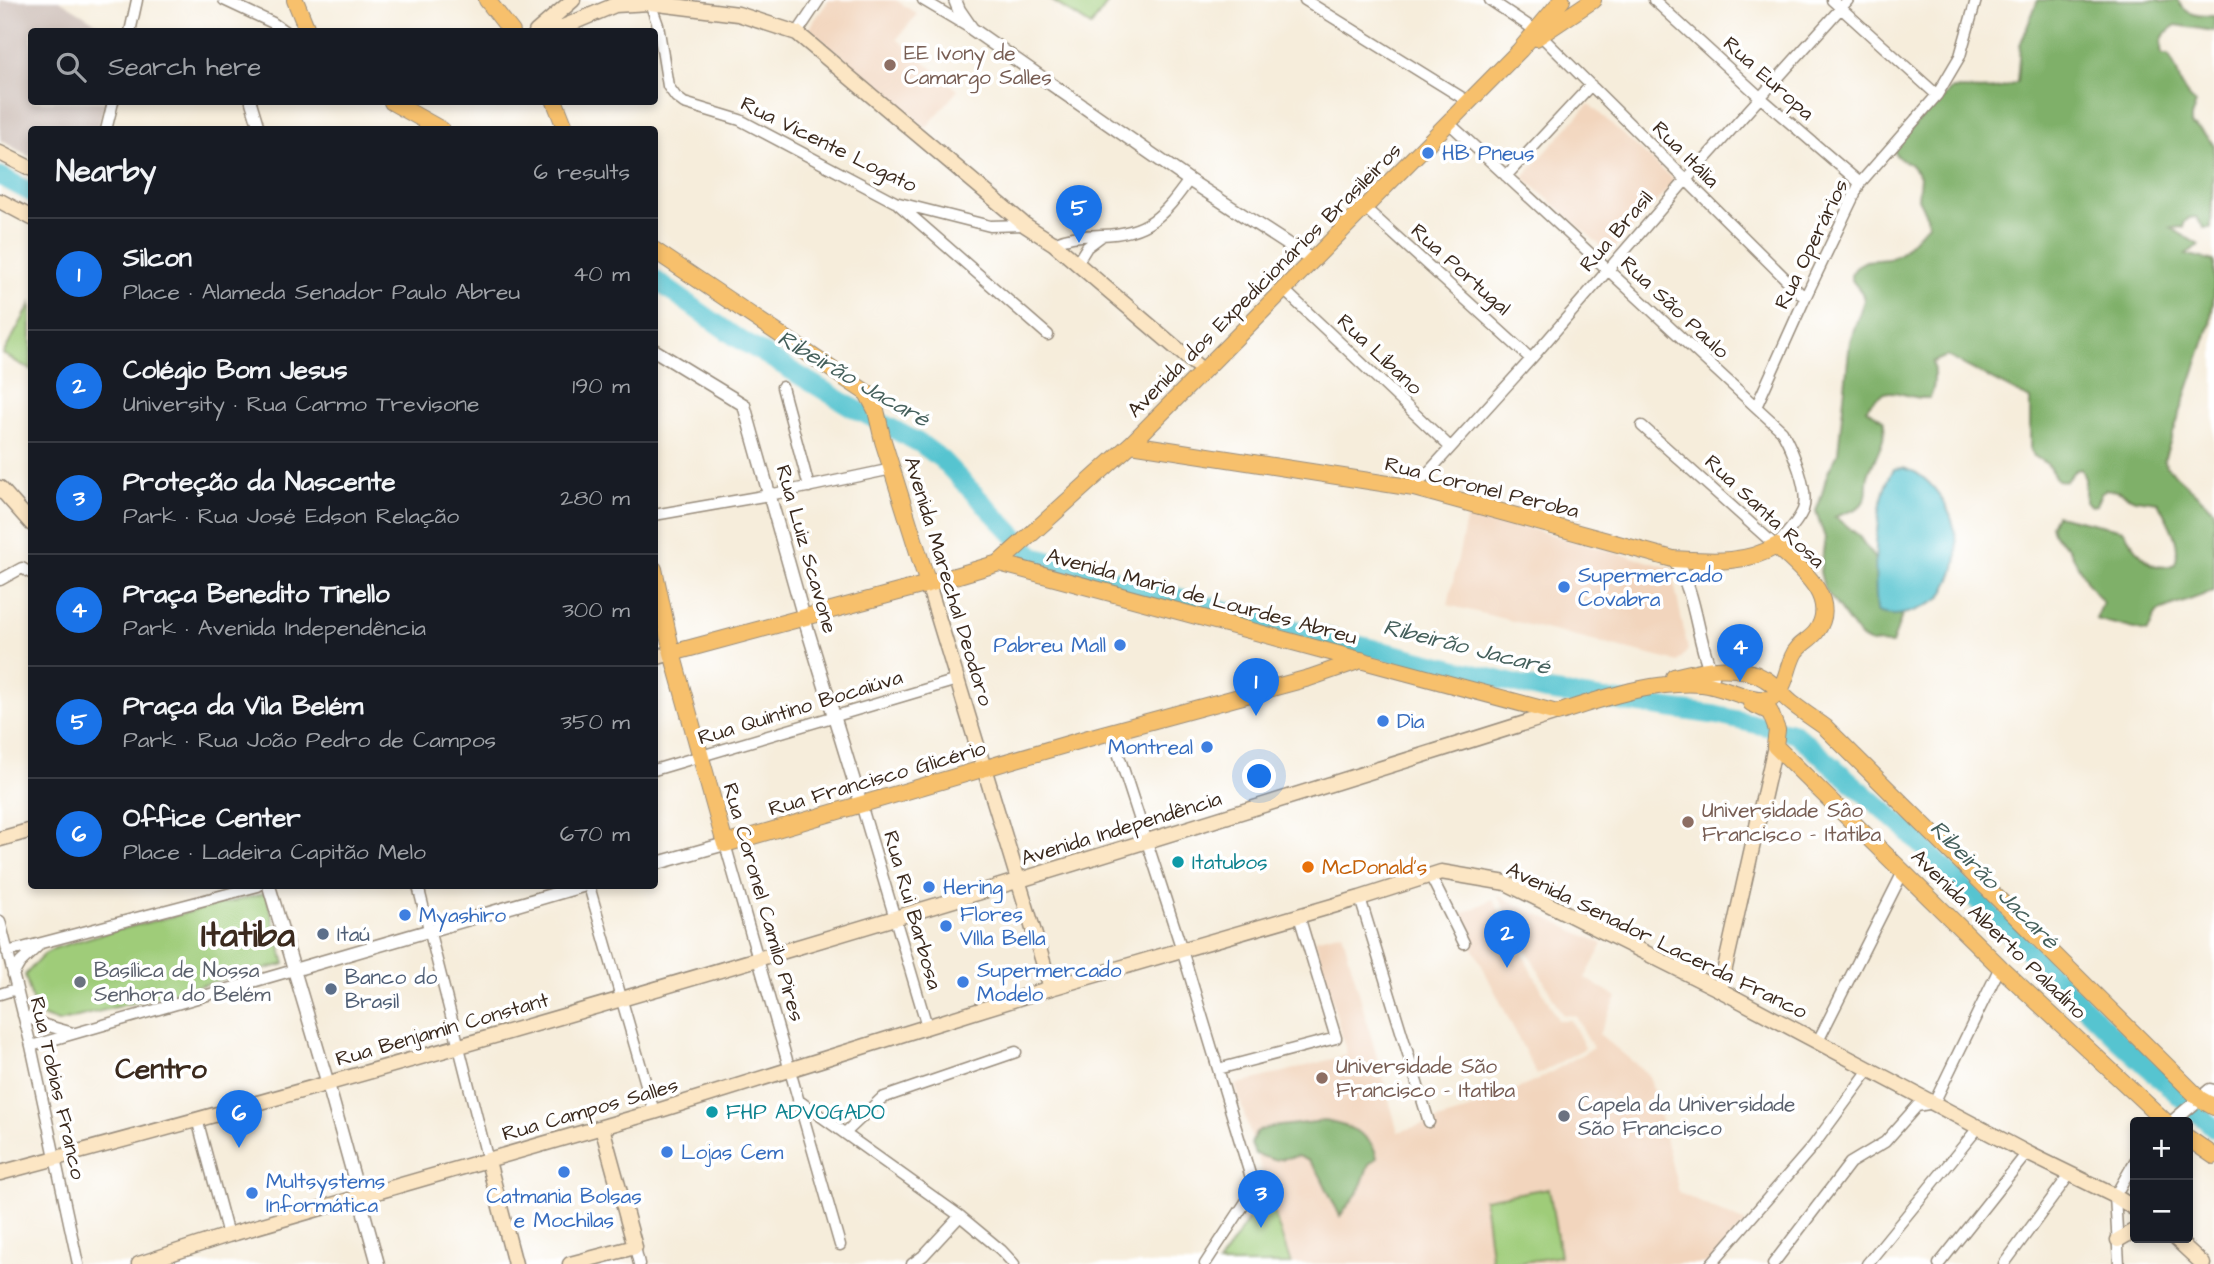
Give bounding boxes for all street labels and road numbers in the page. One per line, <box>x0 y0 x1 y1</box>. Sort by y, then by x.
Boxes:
street label: Rua Europa <box>1716 30 1821 128</box>
street label: Rua Vicente Logato <box>735 89 922 202</box>
street label: Rua Itália <box>1646 114 1726 195</box>
street label: Avenida dos Expedicionários Brasileiros <box>1121 137 1409 425</box>
street label: Rua Operários <box>1767 174 1856 314</box>
street label: Rua Brasil <box>1573 184 1660 278</box>
street label: Rua Portugal <box>1403 217 1517 324</box>
street label: Rua São Paulo <box>1614 249 1736 365</box>
street label: Rua Líbano <box>1331 307 1429 402</box>
street label: Rua Santa Rosa <box>1698 448 1831 575</box>
street label: Rua Coronel Peroba <box>1382 449 1582 526</box>
street label: Avenida Marechal Deodoro <box>897 453 1000 709</box>
street label: Rua Luiz Scavone <box>769 462 844 637</box>
street label: Avenida Maria de Lourdes Abreu <box>1043 541 1361 652</box>
street label: Rua Quintino Bocaiúva <box>694 662 906 752</box>
street label: Rua Francisco Glicério <box>765 734 989 823</box>
street label: Rua Coronel Camilo Pires <box>716 779 812 1025</box>
street label: Avenida Independência <box>1017 784 1226 874</box>
street label: Rua Rui Barbosa <box>876 827 949 993</box>
street label: Avenida Alberto Paladino <box>1904 843 2093 1026</box>
street label: Avenida Senador Lacerda Franco <box>1501 855 1812 1026</box>
street label: Rua Benjamin Constant <box>332 985 552 1074</box>
street label: Rua Tobias Franco <box>22 994 93 1182</box>
street label: Rua Campos Salles <box>499 1070 682 1149</box>

